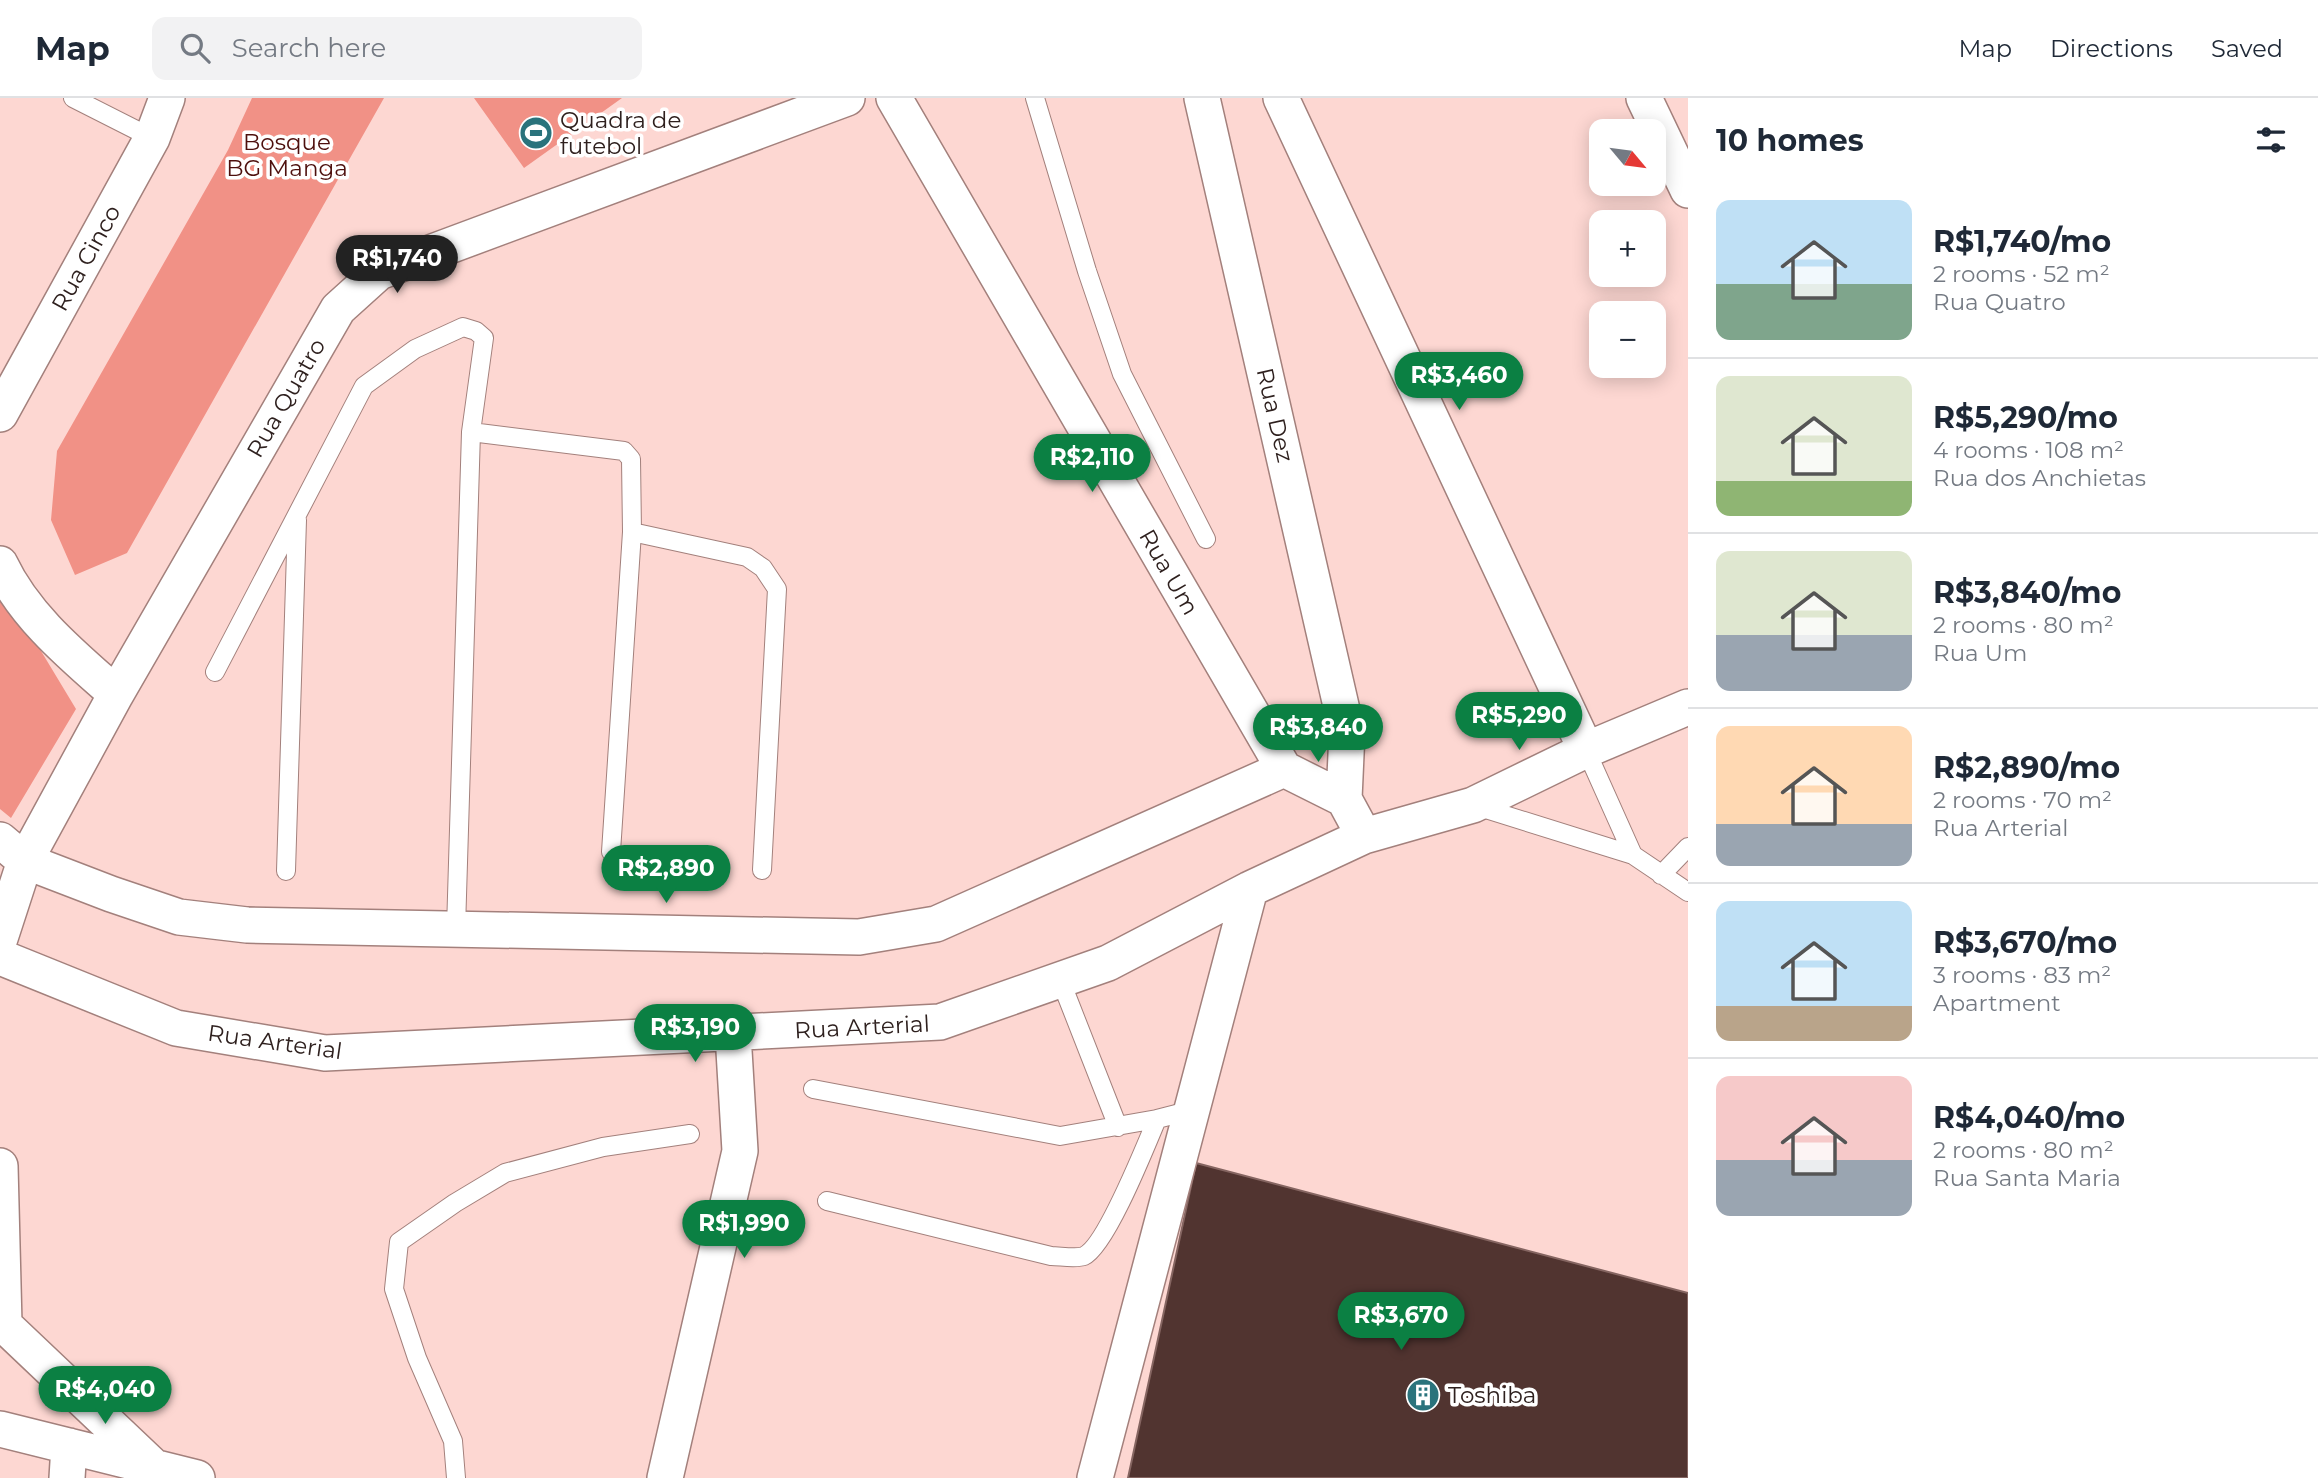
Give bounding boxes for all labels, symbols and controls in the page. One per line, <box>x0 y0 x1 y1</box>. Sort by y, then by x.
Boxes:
search box <box>152 17 642 80</box>
text: Map <box>35 28 110 68</box>
icon: search <box>176 29 214 67</box>
text: Search here <box>232 32 386 64</box>
text: Map <box>1959 34 2012 63</box>
text: Directions <box>2050 34 2173 63</box>
text: Saved <box>2211 34 2283 63</box>
place label: Quadra de futebol <box>560 106 681 160</box>
sports icon: Quadra de futebol <box>517 114 555 152</box>
north arrow <box>1589 119 1666 196</box>
map controls <box>1589 119 1666 378</box>
icon: filters <box>2252 121 2290 159</box>
text: 10 homes <box>1716 122 1864 159</box>
park label: Bosque BG Manga <box>226 128 348 182</box>
street label: Rua Cinco <box>45 200 127 316</box>
button: + <box>1589 210 1666 287</box>
text: R$1,740/mo <box>1933 223 2111 260</box>
icon: home <box>1772 228 1856 312</box>
pin: R$1,740 <box>332 236 462 295</box>
text: R$1,740 <box>352 244 442 272</box>
text: 2 rooms · 52 m² <box>1933 260 2110 288</box>
text: Rua Quatro <box>1933 288 2066 316</box>
button: − <box>1589 301 1666 378</box>
street label: Rua Quatro <box>241 334 331 462</box>
pin: R$3,460 <box>1394 352 1524 412</box>
text: R$3,460 <box>1410 361 1508 389</box>
street label: Rua Dez <box>1251 365 1299 465</box>
text: R$5,290/mo <box>1933 399 2118 436</box>
icon: home <box>1772 404 1856 488</box>
pin: R$2,110 <box>1027 434 1157 494</box>
text: 4 rooms · 108 m² <box>1933 436 2124 464</box>
text: R$2,110 <box>1050 443 1134 471</box>
text: Rua dos Anchietas <box>1933 464 2146 492</box>
street label: Rua Um <box>1133 524 1205 620</box>
text: R$3,840/mo <box>1933 574 2121 611</box>
icon: home <box>1772 579 1856 663</box>
text: 2 rooms · 80 m² <box>1933 611 2114 639</box>
text: Rua Um <box>1933 639 2027 667</box>
pin: R$5,290 <box>1454 692 1584 752</box>
text: R$5,290 <box>1471 701 1567 729</box>
pin: R$3,840 <box>1253 704 1383 764</box>
text: R$3,840 <box>1269 713 1367 741</box>
text: R$2,890/mo <box>1933 749 2120 786</box>
icon: home <box>1772 754 1856 838</box>
text: 2 rooms · 70 m² <box>1933 786 2112 814</box>
text: Rua Arterial <box>1933 814 2069 842</box>
pin: R$2,890 <box>601 846 731 905</box>
text: R$2,890 <box>617 854 715 882</box>
text: R$3,670/mo <box>1933 924 2117 961</box>
icon: home <box>1772 929 1856 1013</box>
text: 3 rooms · 83 m² <box>1933 961 2111 989</box>
text: Apartment <box>1933 989 2061 1017</box>
pin: R$3,190 <box>630 1004 760 1064</box>
street label: Rua Arterial <box>794 1009 930 1045</box>
text: R$3,190 <box>650 1013 740 1041</box>
street label: Rua Arterial <box>206 1019 344 1065</box>
text: R$4,040/mo <box>1933 1099 2125 1136</box>
icon: home <box>1772 1104 1856 1188</box>
text: 2 rooms · 80 m² <box>1933 1136 2114 1164</box>
text: Rua Santa Maria <box>1933 1164 2121 1192</box>
pin: R$1,990 <box>679 1200 809 1260</box>
text: R$1,990 <box>698 1209 790 1237</box>
pin: R$3,670 <box>1336 1292 1466 1352</box>
text: R$3,670 <box>1354 1301 1448 1329</box>
pin: R$4,040 <box>40 1366 170 1426</box>
text: R$4,040 <box>55 1375 155 1403</box>
building icon: Toshiba <box>1404 1376 1442 1414</box>
place label: Toshiba <box>1448 1381 1536 1409</box>

